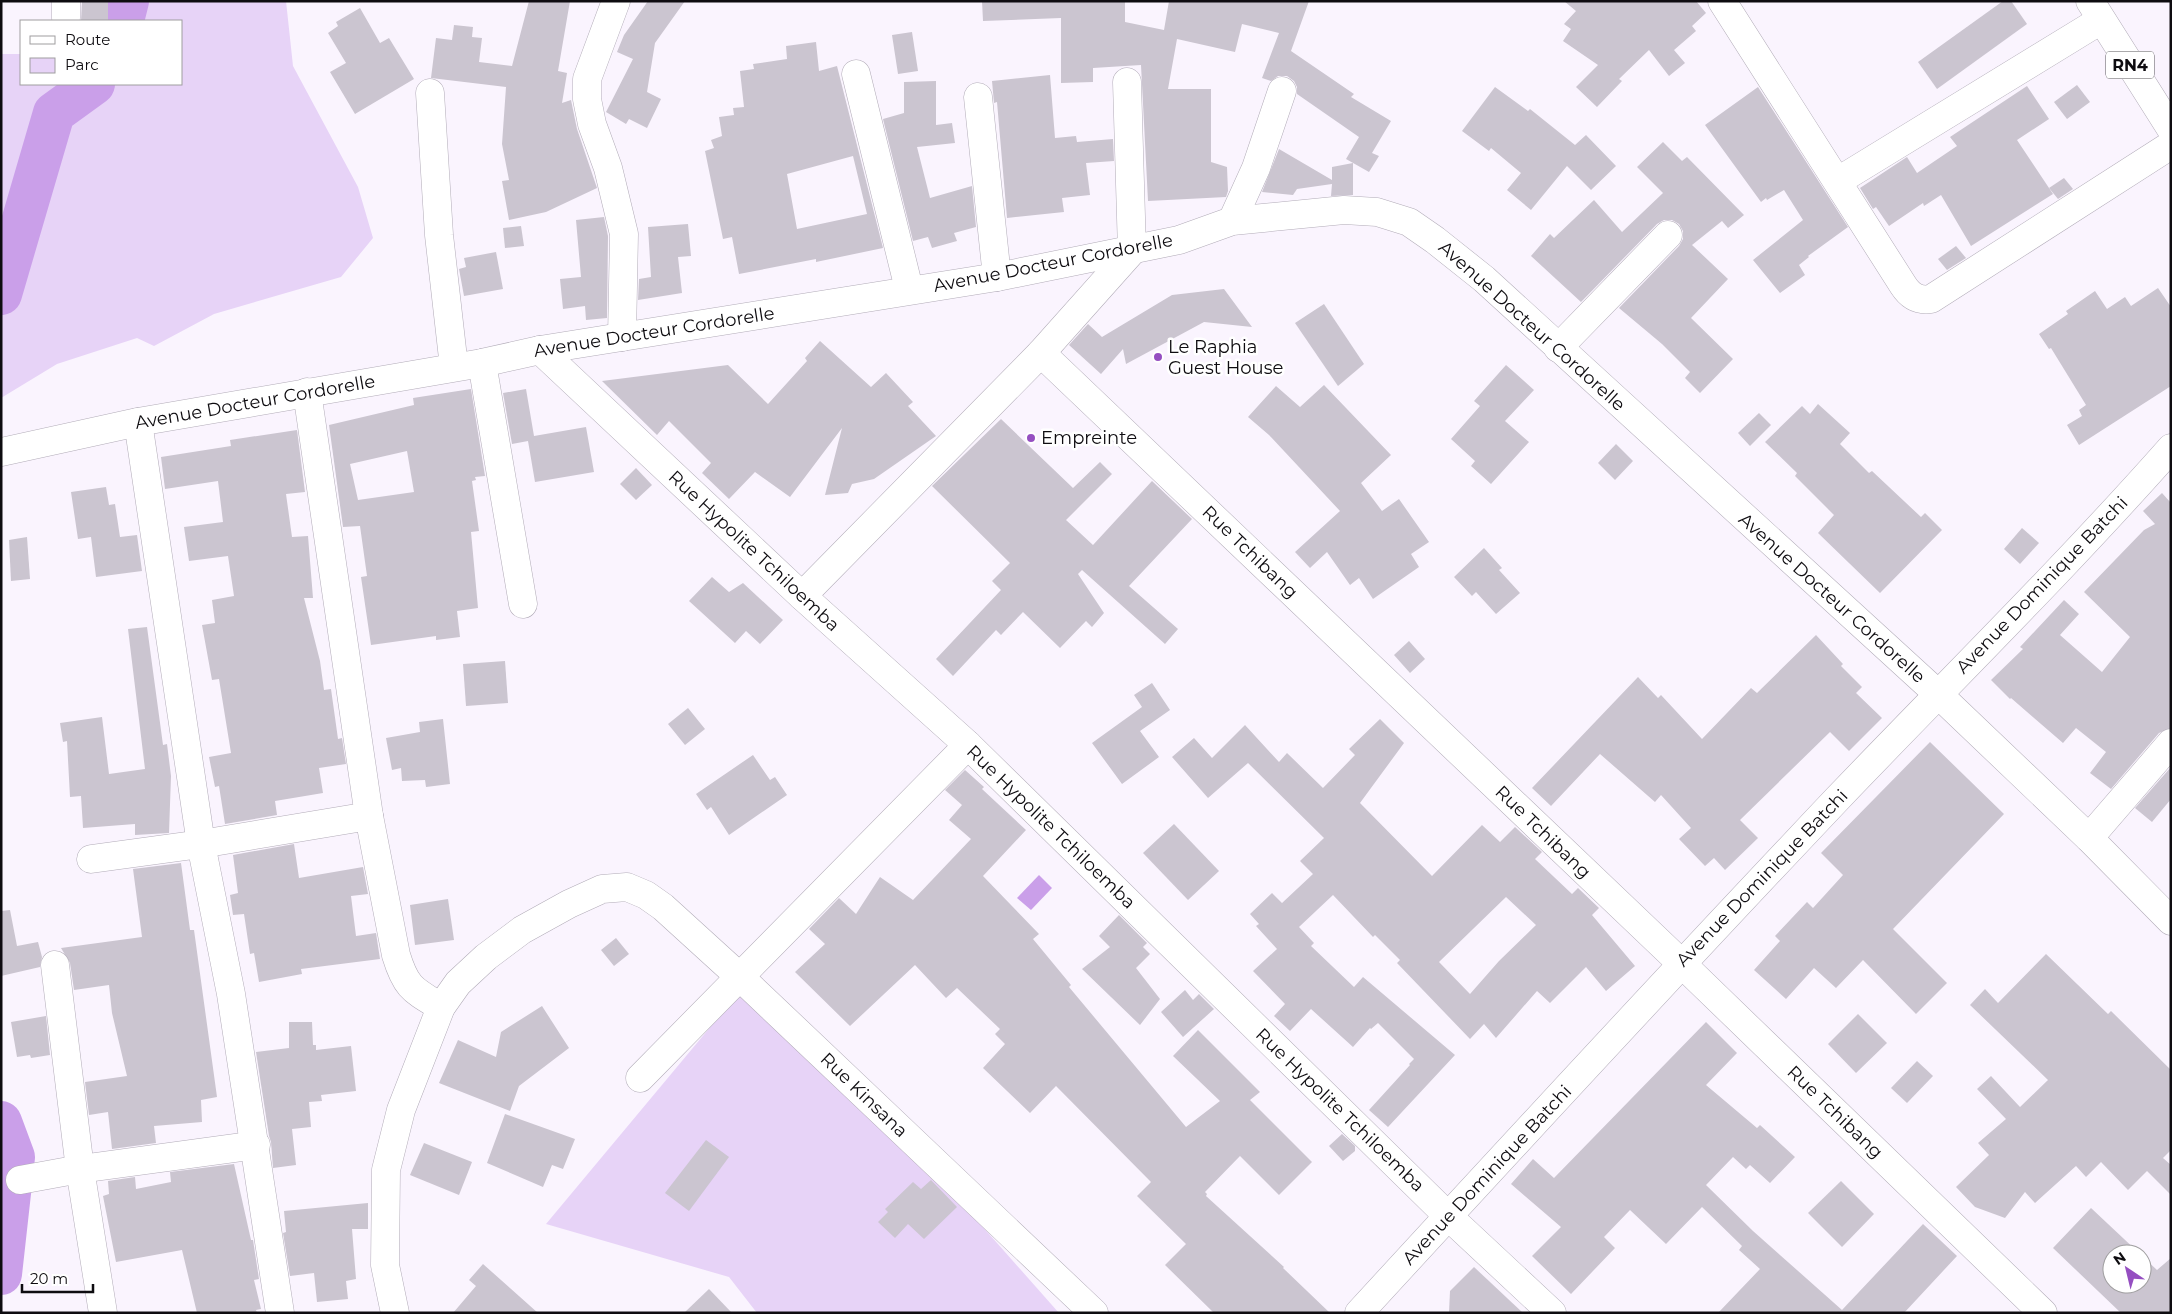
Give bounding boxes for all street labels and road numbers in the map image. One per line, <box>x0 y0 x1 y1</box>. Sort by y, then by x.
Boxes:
road number: RN4 <box>2106 52 2154 78</box>
street label: Avenue Docteur Cordorelle <box>931 229 1175 297</box>
street label: Avenue Docteur Cordorelle <box>1434 236 1630 416</box>
street label: Avenue Docteur Cordorelle <box>532 302 776 362</box>
street label: Avenue Docteur Cordorelle <box>133 370 377 434</box>
street label: Rue Hypolite Tchiloemba <box>664 466 844 636</box>
street label: Avenue Dominique Batchi <box>1951 492 2133 678</box>
street label: Rue Tchibang <box>1198 501 1302 603</box>
street label: Avenue Docteur Cordorelle <box>1734 508 1930 688</box>
street label: Rue Hypolite Tchiloemba <box>962 741 1140 913</box>
street label: Rue Tchibang <box>1491 781 1595 883</box>
street label: Avenue Dominique Batchi <box>1671 785 1853 971</box>
street label: Rue Hypolite Tchiloemba <box>1251 1024 1429 1196</box>
street label: Rue Kinsana <box>816 1048 912 1142</box>
street label: Rue Tchibang <box>1783 1061 1887 1163</box>
street label: Avenue Dominique Batchi <box>1398 1081 1576 1269</box>

